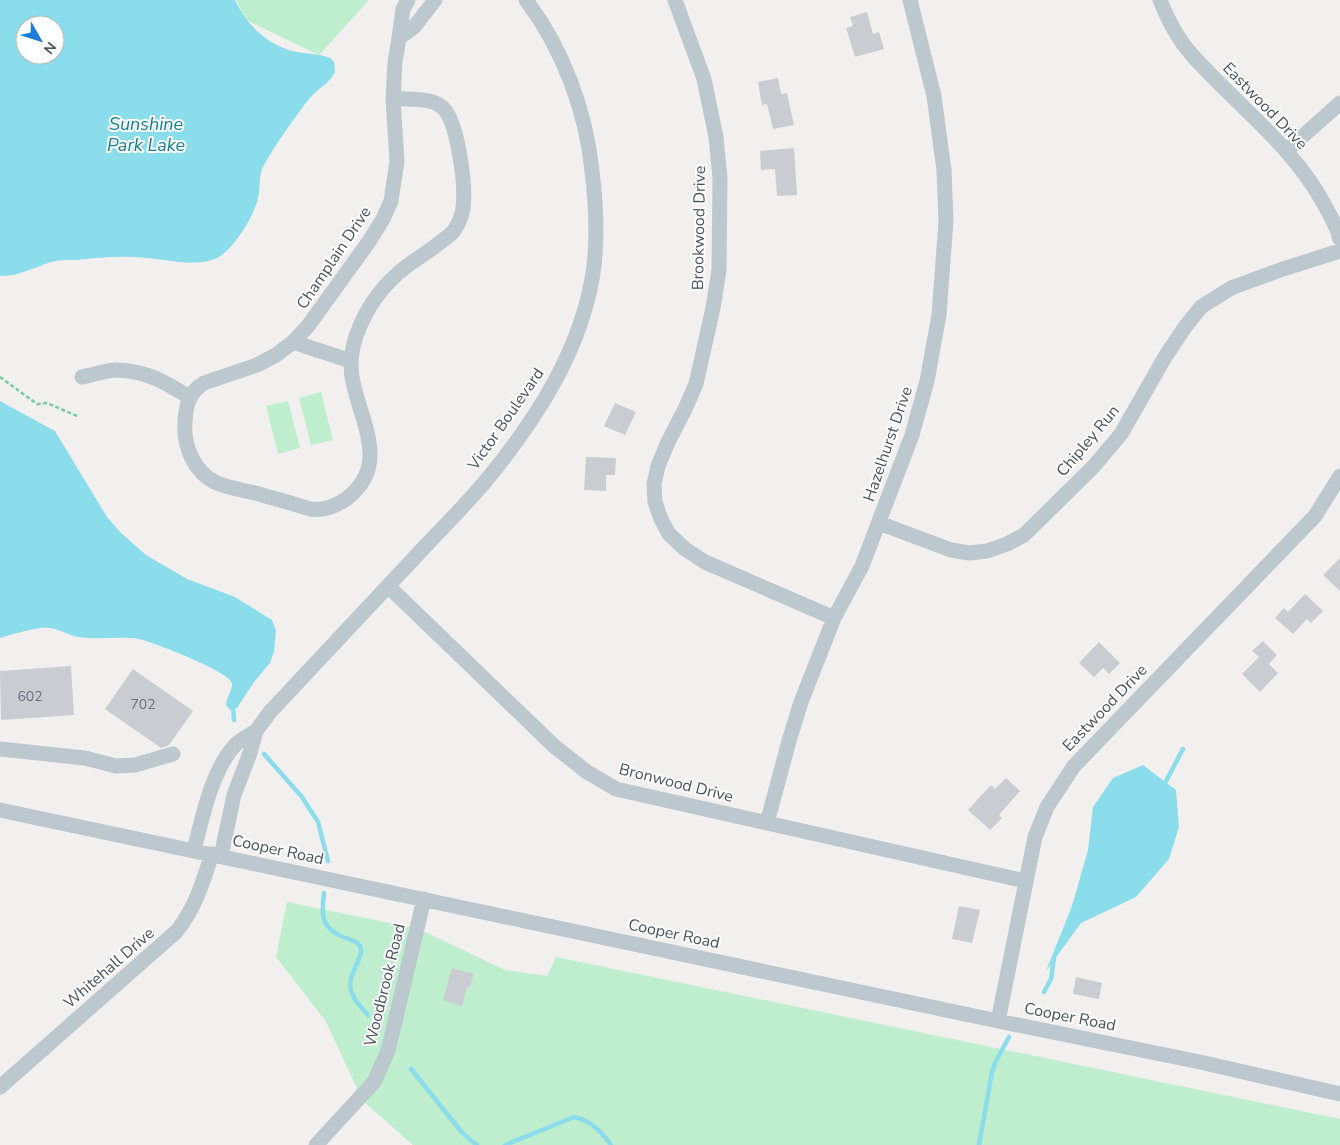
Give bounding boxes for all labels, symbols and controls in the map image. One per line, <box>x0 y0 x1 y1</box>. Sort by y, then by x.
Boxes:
north arrow <box>15 15 65 65</box>
text: N <box>39 38 60 58</box>
street label: Eastwood Drive <box>1218 58 1312 154</box>
water label: Sunshine Park Lake <box>107 112 186 157</box>
street label: Brookwood Drive <box>687 166 711 290</box>
street label: Champlain Drive <box>291 202 377 314</box>
street label: Victor Boulevard <box>462 364 549 475</box>
street label: Hazelhurst Drive <box>858 384 918 504</box>
street label: Chipley Run <box>1052 401 1124 481</box>
street label: Eastwood Drive <box>1058 660 1152 756</box>
house number: 602 <box>17 687 43 706</box>
house number: 702 <box>130 695 156 714</box>
street label: Bronwood Drive <box>617 758 735 808</box>
street label: Cooper Road <box>230 830 326 870</box>
street label: Cooper Road <box>626 914 722 954</box>
street label: Woodbrook Road <box>359 921 411 1049</box>
street label: Whitehall Drive <box>59 922 159 1014</box>
street label: Cooper Road <box>1022 997 1118 1037</box>

